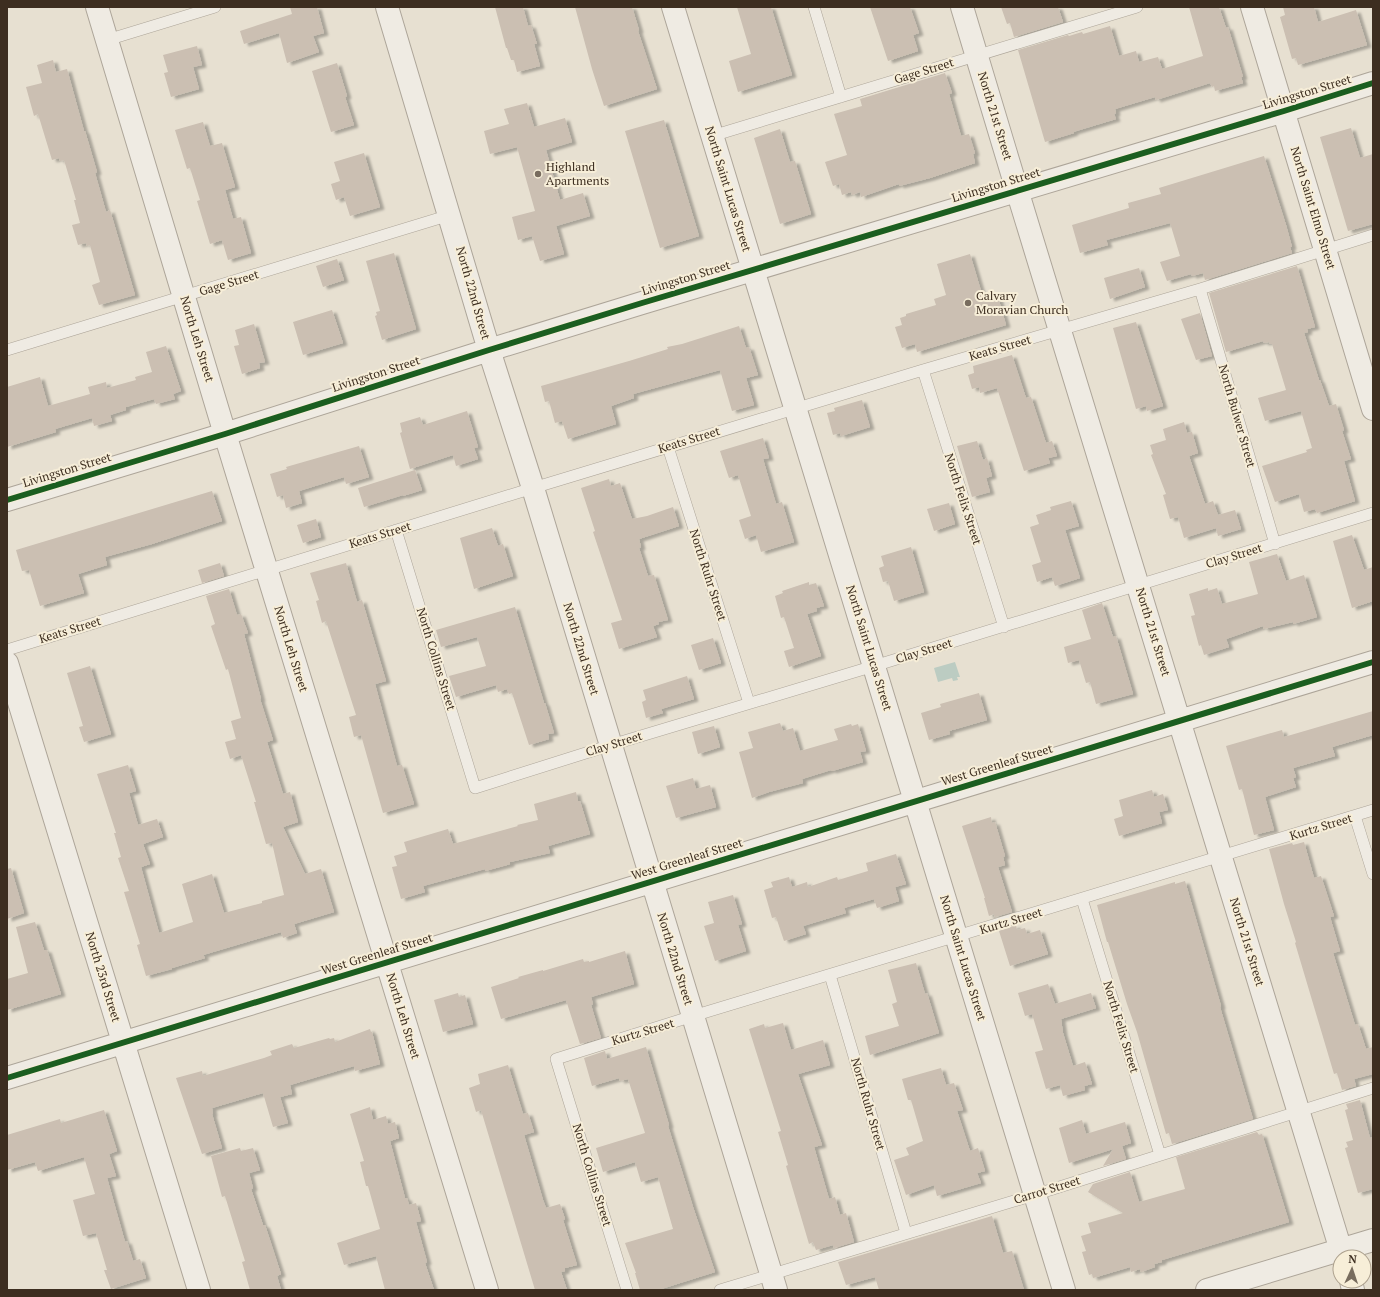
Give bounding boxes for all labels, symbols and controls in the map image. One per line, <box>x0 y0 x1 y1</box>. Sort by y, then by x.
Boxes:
street label: Gage Street <box>892 54 956 87</box>
street label: North 21st Street <box>975 70 1016 162</box>
street label: Livingston Street <box>1261 71 1353 112</box>
street label: North Saint Lucas Street <box>702 124 755 254</box>
street label: North Saint Elmo Street <box>1288 145 1339 272</box>
place label: Highland Apartments <box>546 159 609 188</box>
street label: Livingston Street <box>950 164 1042 205</box>
marker: Highland Apartments <box>533 169 543 179</box>
street label: North 22nd Street <box>453 245 494 342</box>
street label: Livingston Street <box>640 257 732 298</box>
street label: Gage Street <box>197 266 261 299</box>
place label: Calvary Moravian Church <box>976 288 1068 317</box>
street label: North Leh Street <box>177 294 218 384</box>
marker: Calvary Moravian Church <box>963 298 973 308</box>
street label: Keats Street <box>967 331 1033 364</box>
street label: Livingston Street <box>330 352 422 395</box>
street label: North Bulwer Street <box>1216 363 1260 470</box>
street label: Keats Street <box>656 423 722 456</box>
street label: Livingston Street <box>21 449 113 490</box>
street label: North Felix Street <box>942 451 986 547</box>
street label: Keats Street <box>347 518 413 551</box>
street label: North Ruhr Street <box>687 527 731 623</box>
street label: Clay Street <box>1204 540 1264 571</box>
street label: North Saint Lucas Street <box>843 583 896 713</box>
street label: North 21st Street <box>1133 586 1174 678</box>
street label: North 22nd Street <box>560 601 603 697</box>
street label: North Leh Street <box>271 604 312 694</box>
street label: North Collins Street <box>414 606 459 713</box>
street label: Keats Street <box>37 613 103 646</box>
street label: Clay Street <box>894 635 954 666</box>
street label: Clay Street <box>584 728 644 759</box>
street label: West Greenleaf Street <box>939 740 1055 789</box>
street label: Kurtz Street <box>1288 810 1354 843</box>
street label: West Greenleaf Street <box>629 834 745 883</box>
street label: North Saint Lucas Street <box>937 893 990 1023</box>
street label: North 21st Street <box>1227 896 1268 988</box>
street label: Kurtz Street <box>978 904 1044 937</box>
street label: North 22nd Street <box>654 911 697 1007</box>
street label: West Greenleaf Street <box>319 929 435 978</box>
street label: North 23rd Street <box>83 930 124 1024</box>
street label: North Leh Street <box>383 971 424 1061</box>
street label: North Felix Street <box>1100 979 1143 1075</box>
street label: Kurtz Street <box>610 1015 676 1048</box>
street label: North Ruhr Street <box>848 1056 889 1152</box>
street label: North Collins Street <box>570 1122 615 1229</box>
street label: Carrot Street <box>1012 1172 1083 1207</box>
north arrow <box>1332 1249 1372 1289</box>
text: N <box>1348 1252 1358 1266</box>

